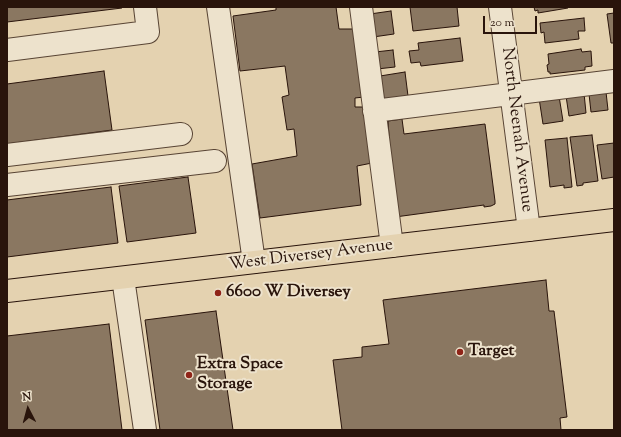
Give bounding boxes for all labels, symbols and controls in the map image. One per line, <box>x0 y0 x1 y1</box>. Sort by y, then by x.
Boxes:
scale bar <box>485 8 539 34</box>
text: 20 m <box>490 14 514 32</box>
street label: North Neenah Avenue <box>496 46 536 214</box>
street label: West Diversey Avenue <box>228 236 394 276</box>
place label: 6600 W Diversey <box>226 283 351 303</box>
marker: 6600 W Diversey <box>213 288 223 298</box>
place label: Target <box>468 342 514 362</box>
marker: Target <box>455 347 465 357</box>
place label: Extra Space Storage <box>197 355 283 395</box>
marker: Extra Space Storage <box>184 370 194 380</box>
north arrow <box>8 389 48 429</box>
text: N <box>22 389 32 405</box>

